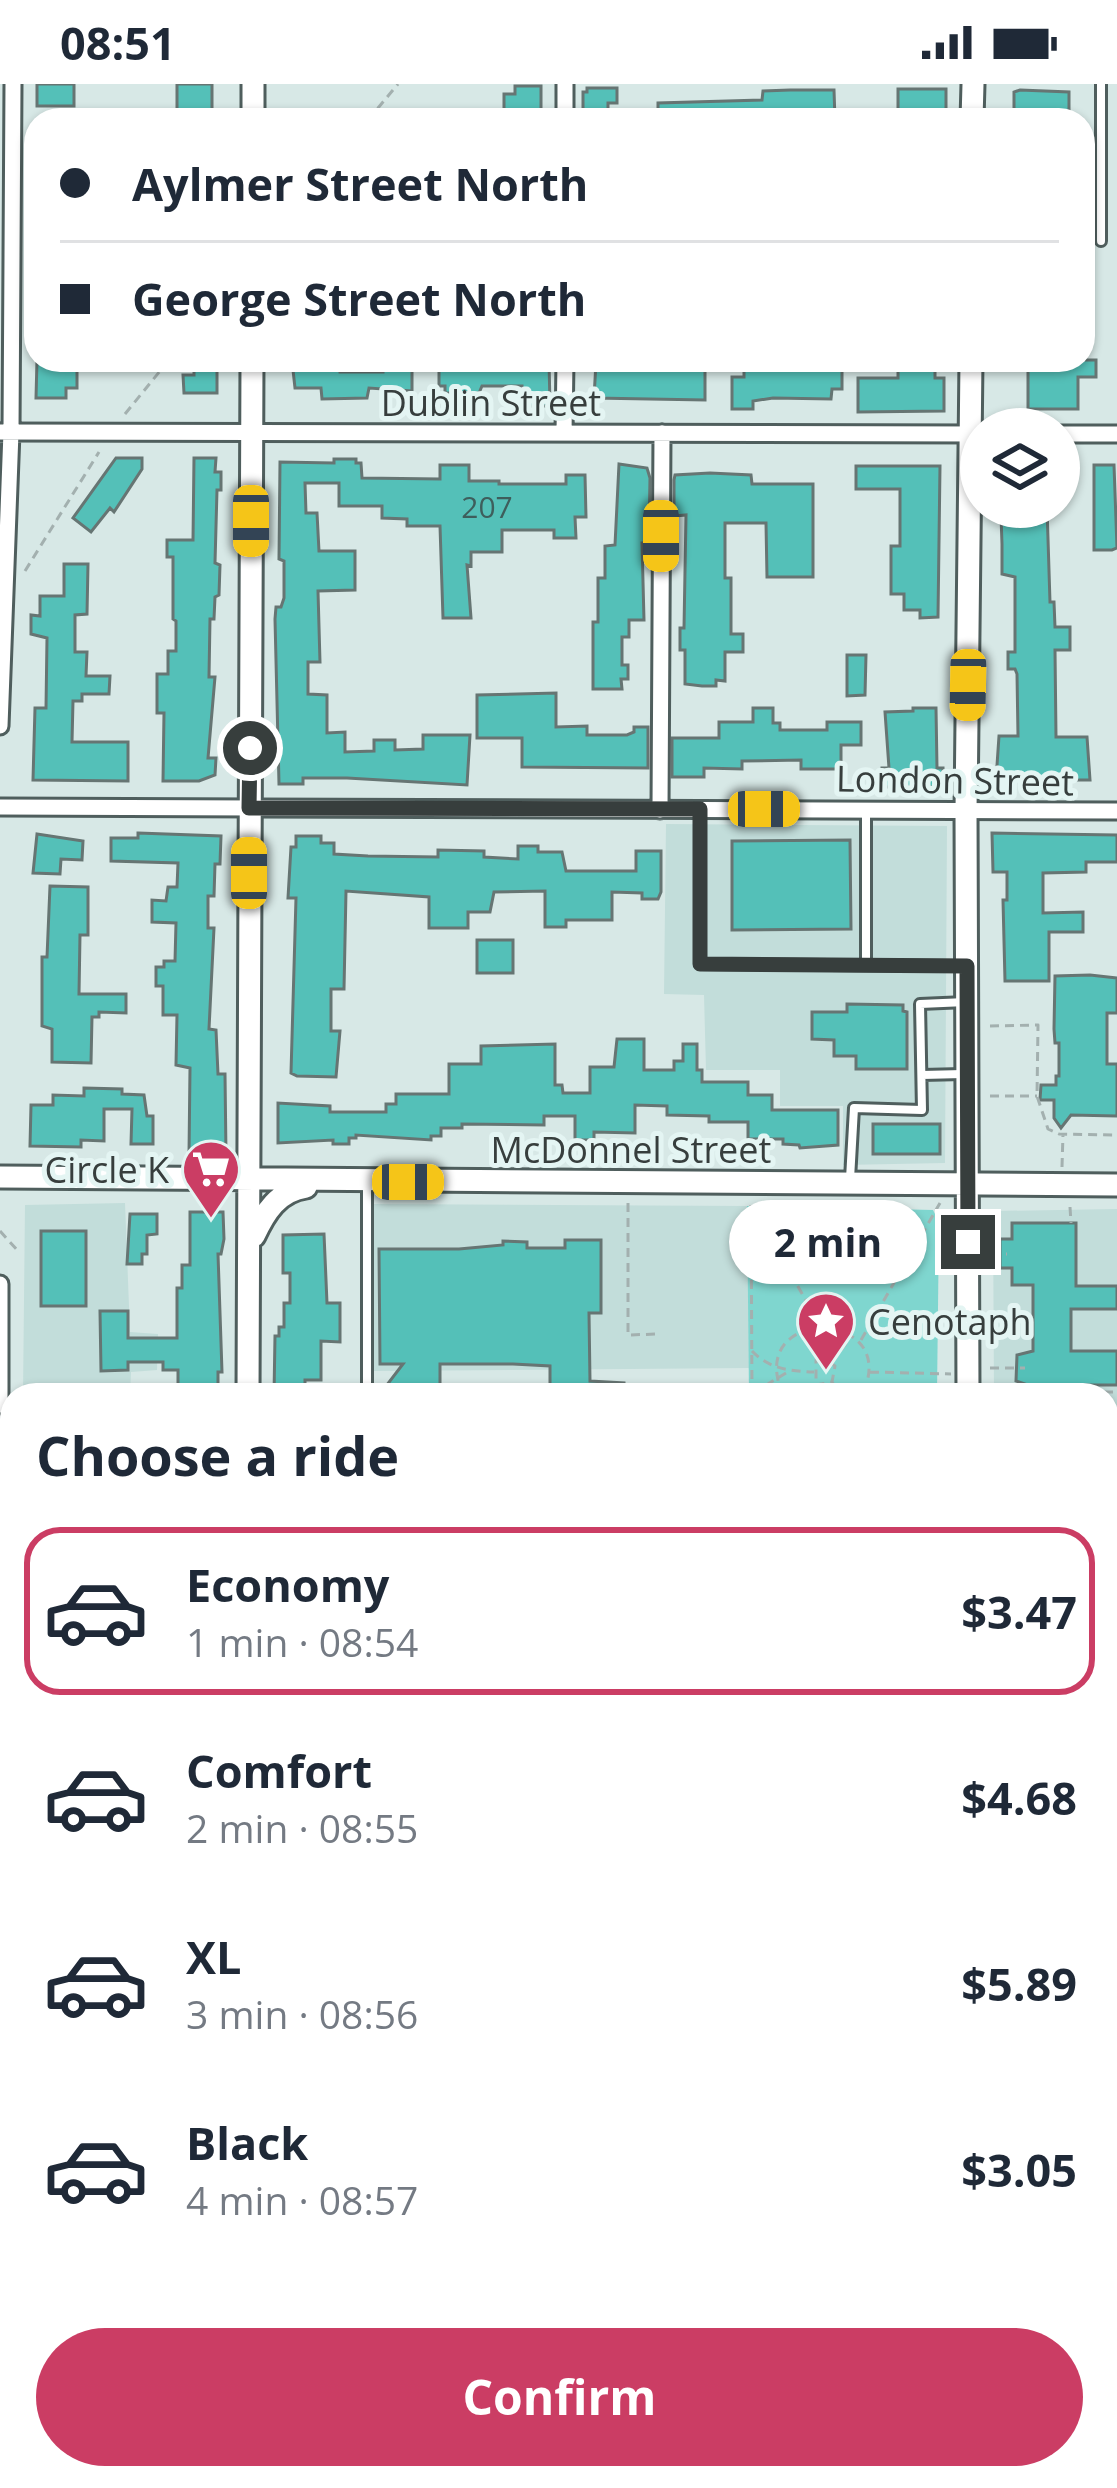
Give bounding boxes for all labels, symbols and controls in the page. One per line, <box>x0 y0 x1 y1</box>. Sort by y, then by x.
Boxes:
text: 08:51 <box>60 12 176 73</box>
text: Aylmer Street North <box>132 153 588 214</box>
text: George Street North <box>132 268 586 329</box>
street label: Dublin Street <box>381 378 601 427</box>
map controls <box>960 408 1080 528</box>
button: layers <box>960 408 1080 528</box>
car <box>233 485 269 557</box>
house number: 207 <box>461 486 513 527</box>
car <box>643 500 679 572</box>
car <box>949 649 987 721</box>
route start <box>223 721 277 775</box>
street label: London Street <box>835 753 1075 807</box>
car <box>728 791 800 827</box>
car <box>231 837 267 909</box>
street label: McDonnel Street <box>491 1125 771 1174</box>
supermarket icon: Circle K <box>180 1138 242 1220</box>
place label: Circle K <box>45 1145 170 1194</box>
car <box>372 1164 444 1200</box>
callout: 2 min <box>728 1200 926 1284</box>
text: 2 min <box>774 1215 882 1268</box>
route end <box>941 1215 995 1269</box>
place icon: Cenotaph <box>795 1290 857 1372</box>
place label: Cenotaph <box>868 1297 1032 1346</box>
text: Choose a ride <box>36 1418 399 1492</box>
text: Economy <box>186 1554 389 1615</box>
icon: car <box>42 1557 150 1665</box>
text: $3.47 <box>961 1581 1077 1642</box>
text: 1 min · 08:54 <box>186 1615 418 1668</box>
text: Comfort <box>186 1740 372 1801</box>
icon: car <box>42 1743 150 1851</box>
text: $4.68 <box>961 1767 1077 1828</box>
text: 2 min · 08:55 <box>186 1801 418 1854</box>
text: XL <box>186 1926 241 1987</box>
icon: car <box>42 1929 150 2037</box>
text: $5.89 <box>961 1953 1077 2014</box>
text: 3 min · 08:56 <box>186 1987 418 2040</box>
text: Black <box>186 2112 308 2173</box>
icon: car <box>42 2115 150 2223</box>
text: $3.05 <box>961 2139 1077 2200</box>
text: 4 min · 08:57 <box>186 2173 418 2226</box>
button: Confirm <box>36 2328 1083 2466</box>

